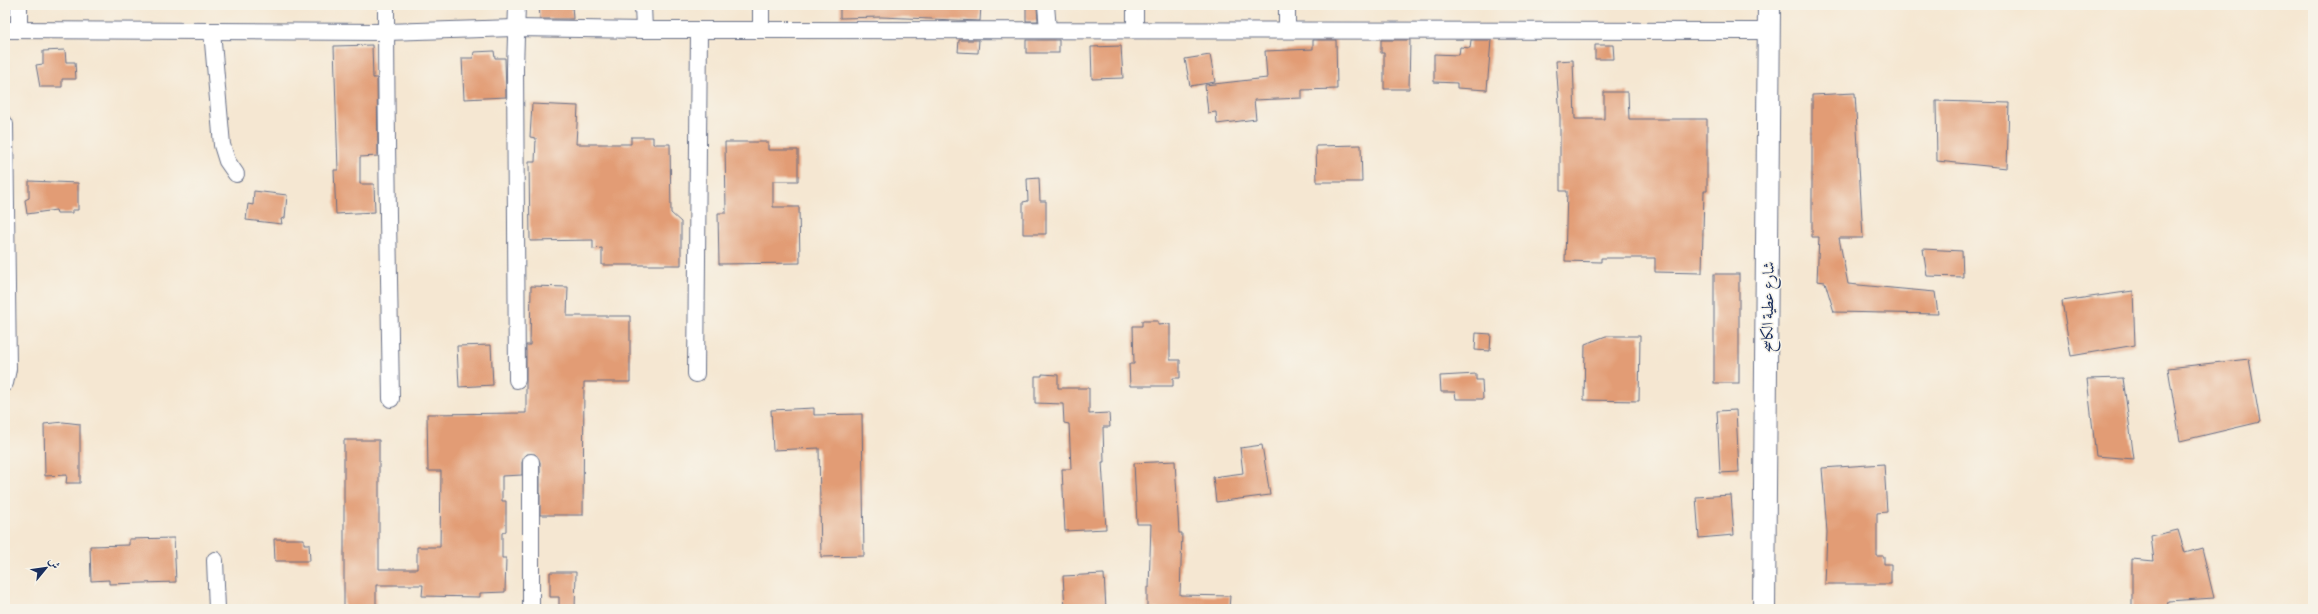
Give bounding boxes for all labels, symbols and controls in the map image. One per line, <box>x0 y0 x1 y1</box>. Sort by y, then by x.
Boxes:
street label: شارع عطية الكاسح <box>1757 261 1782 353</box>
north arrow <box>26 548 66 588</box>
text: ش <box>44 555 63 572</box>

